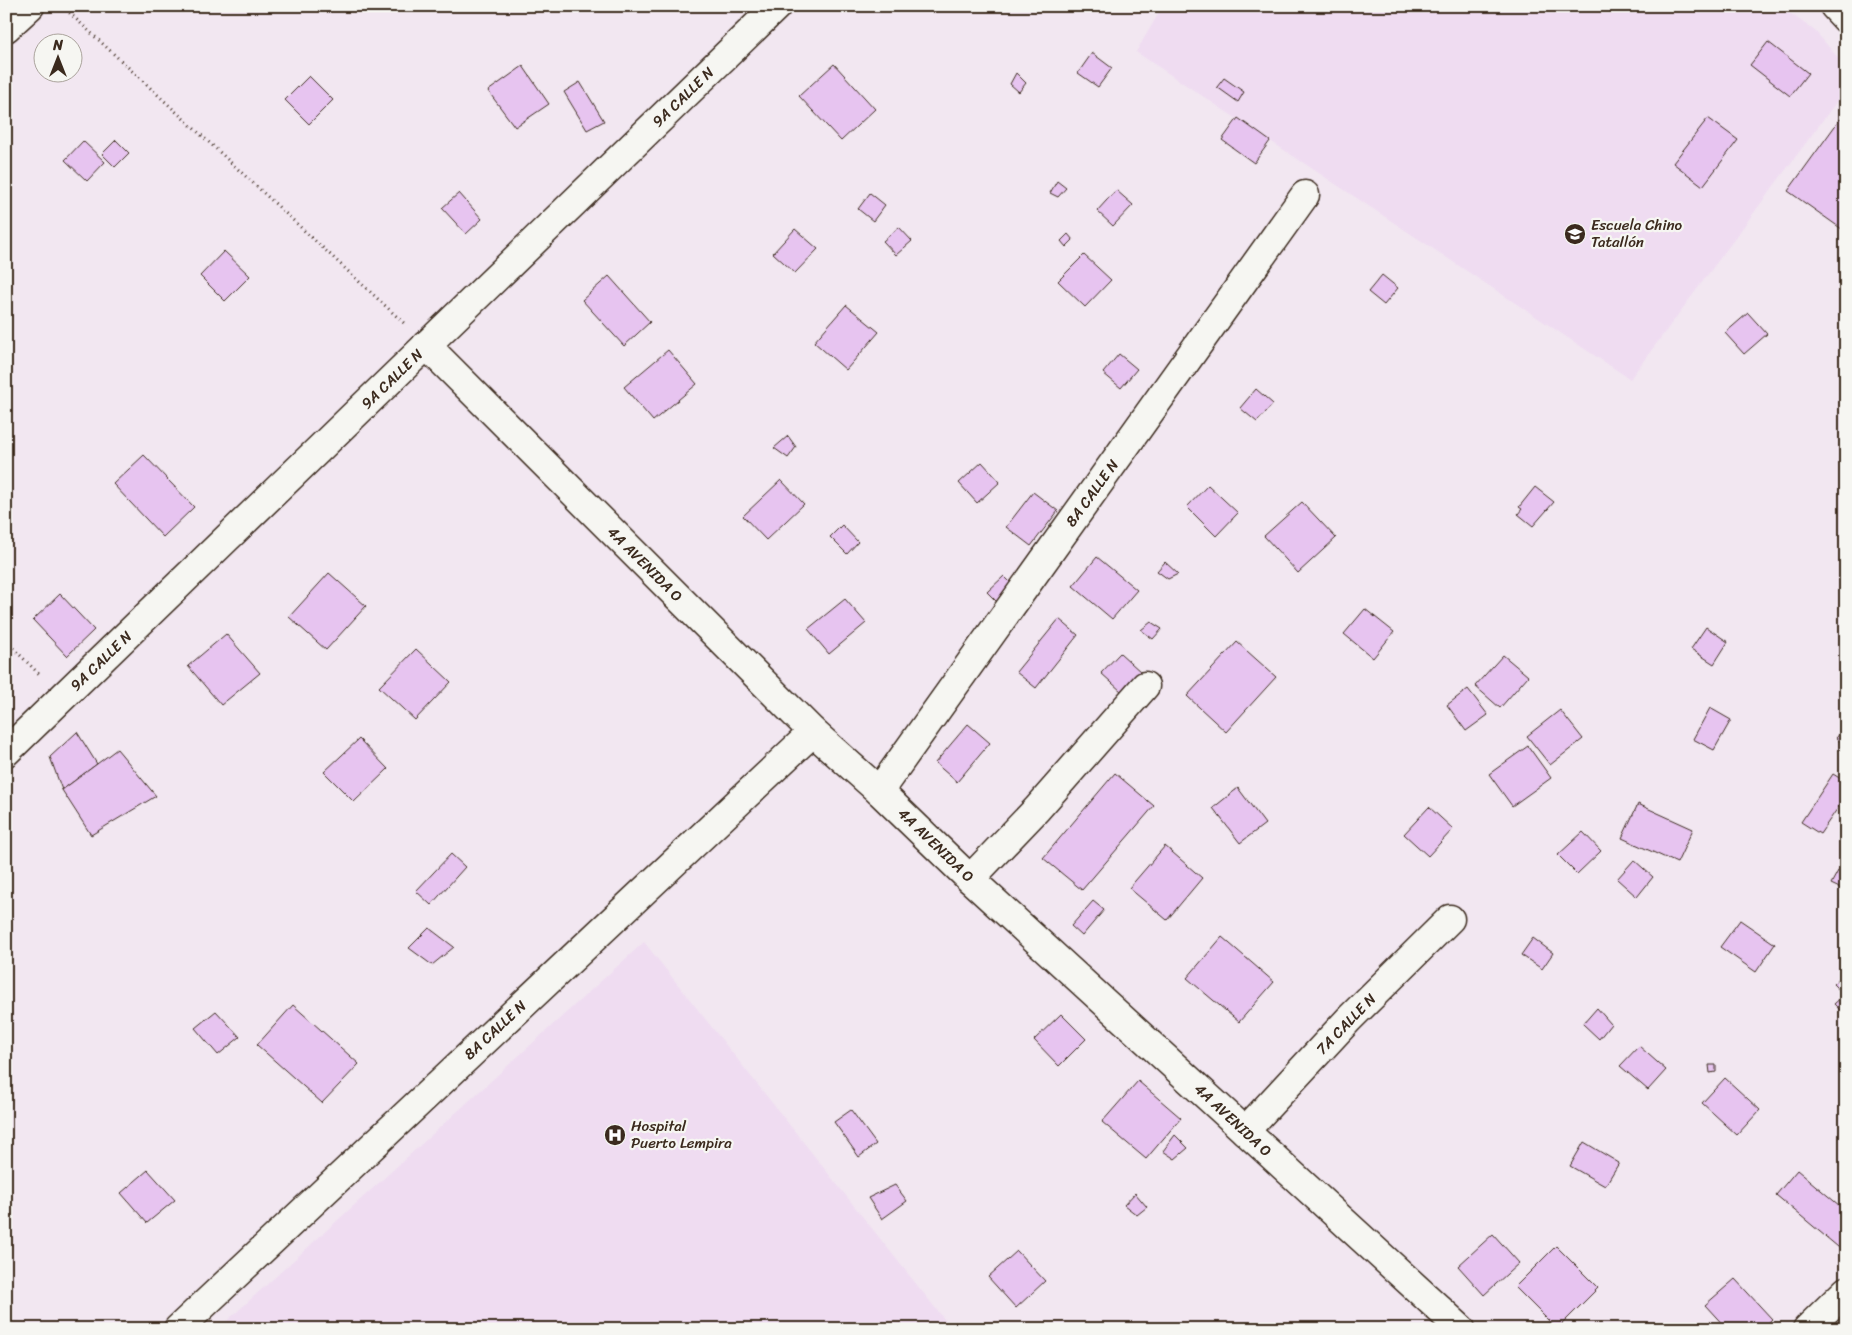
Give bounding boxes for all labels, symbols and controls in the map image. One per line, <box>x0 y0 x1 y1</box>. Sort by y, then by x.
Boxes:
north arrow <box>32 32 82 82</box>
text: N <box>52 33 63 58</box>
street label: 9A CALLE N <box>646 60 721 134</box>
place label: Escuela Chino Tatallón <box>1591 212 1683 255</box>
school or university icon: Escuela Chino Tatallón <box>1563 222 1587 246</box>
street label: 9A CALLE N <box>355 342 430 416</box>
street label: 8A CALLE N <box>1058 453 1126 532</box>
street label: 4A AVENIDA O <box>601 520 689 608</box>
street label: 9A CALLE N <box>64 624 139 698</box>
street label: 4A AVENIDA O <box>891 801 981 889</box>
street label: 7A CALLE N <box>1310 987 1383 1061</box>
street label: 8A CALLE N <box>457 993 533 1066</box>
street label: 4A AVENIDA O <box>1188 1077 1278 1163</box>
place label: Hospital Puerto Lempira <box>631 1113 732 1156</box>
hospital icon: Hospital Puerto Lempira <box>603 1123 627 1147</box>

